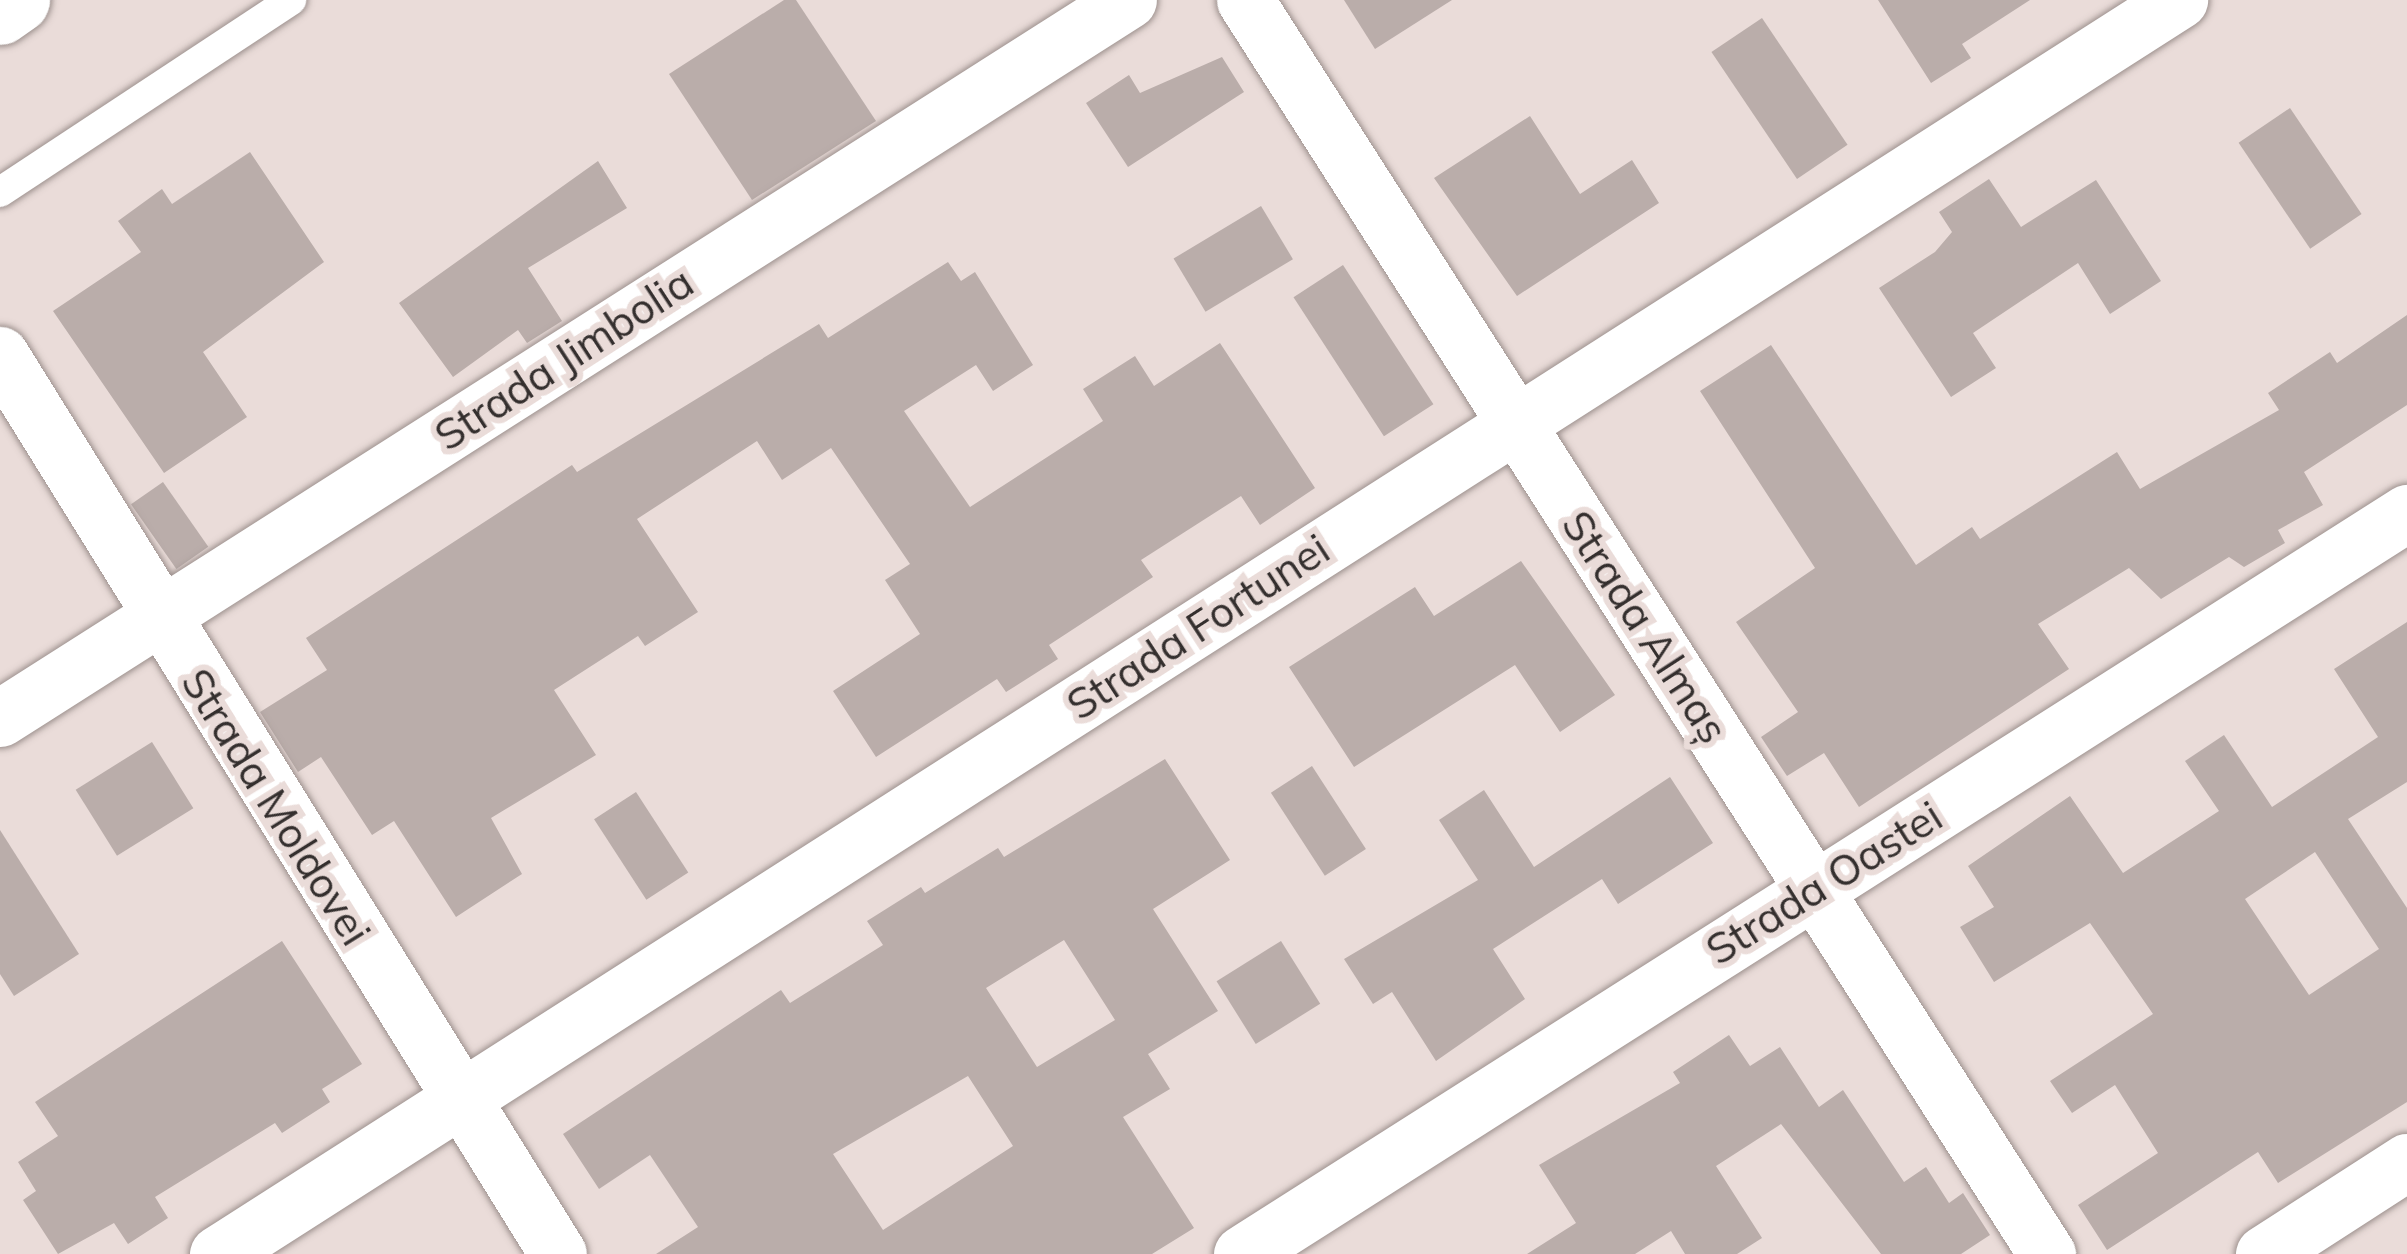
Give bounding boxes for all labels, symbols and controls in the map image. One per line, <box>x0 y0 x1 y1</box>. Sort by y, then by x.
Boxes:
street label: Strada Jimbolia <box>426 257 702 461</box>
street label: Strada Almaș <box>1551 502 1739 752</box>
street label: Strada Fortunei <box>1058 524 1338 730</box>
street label: Strada Moldovei <box>171 660 381 954</box>
street label: Strada Oastei <box>1697 791 1951 975</box>

